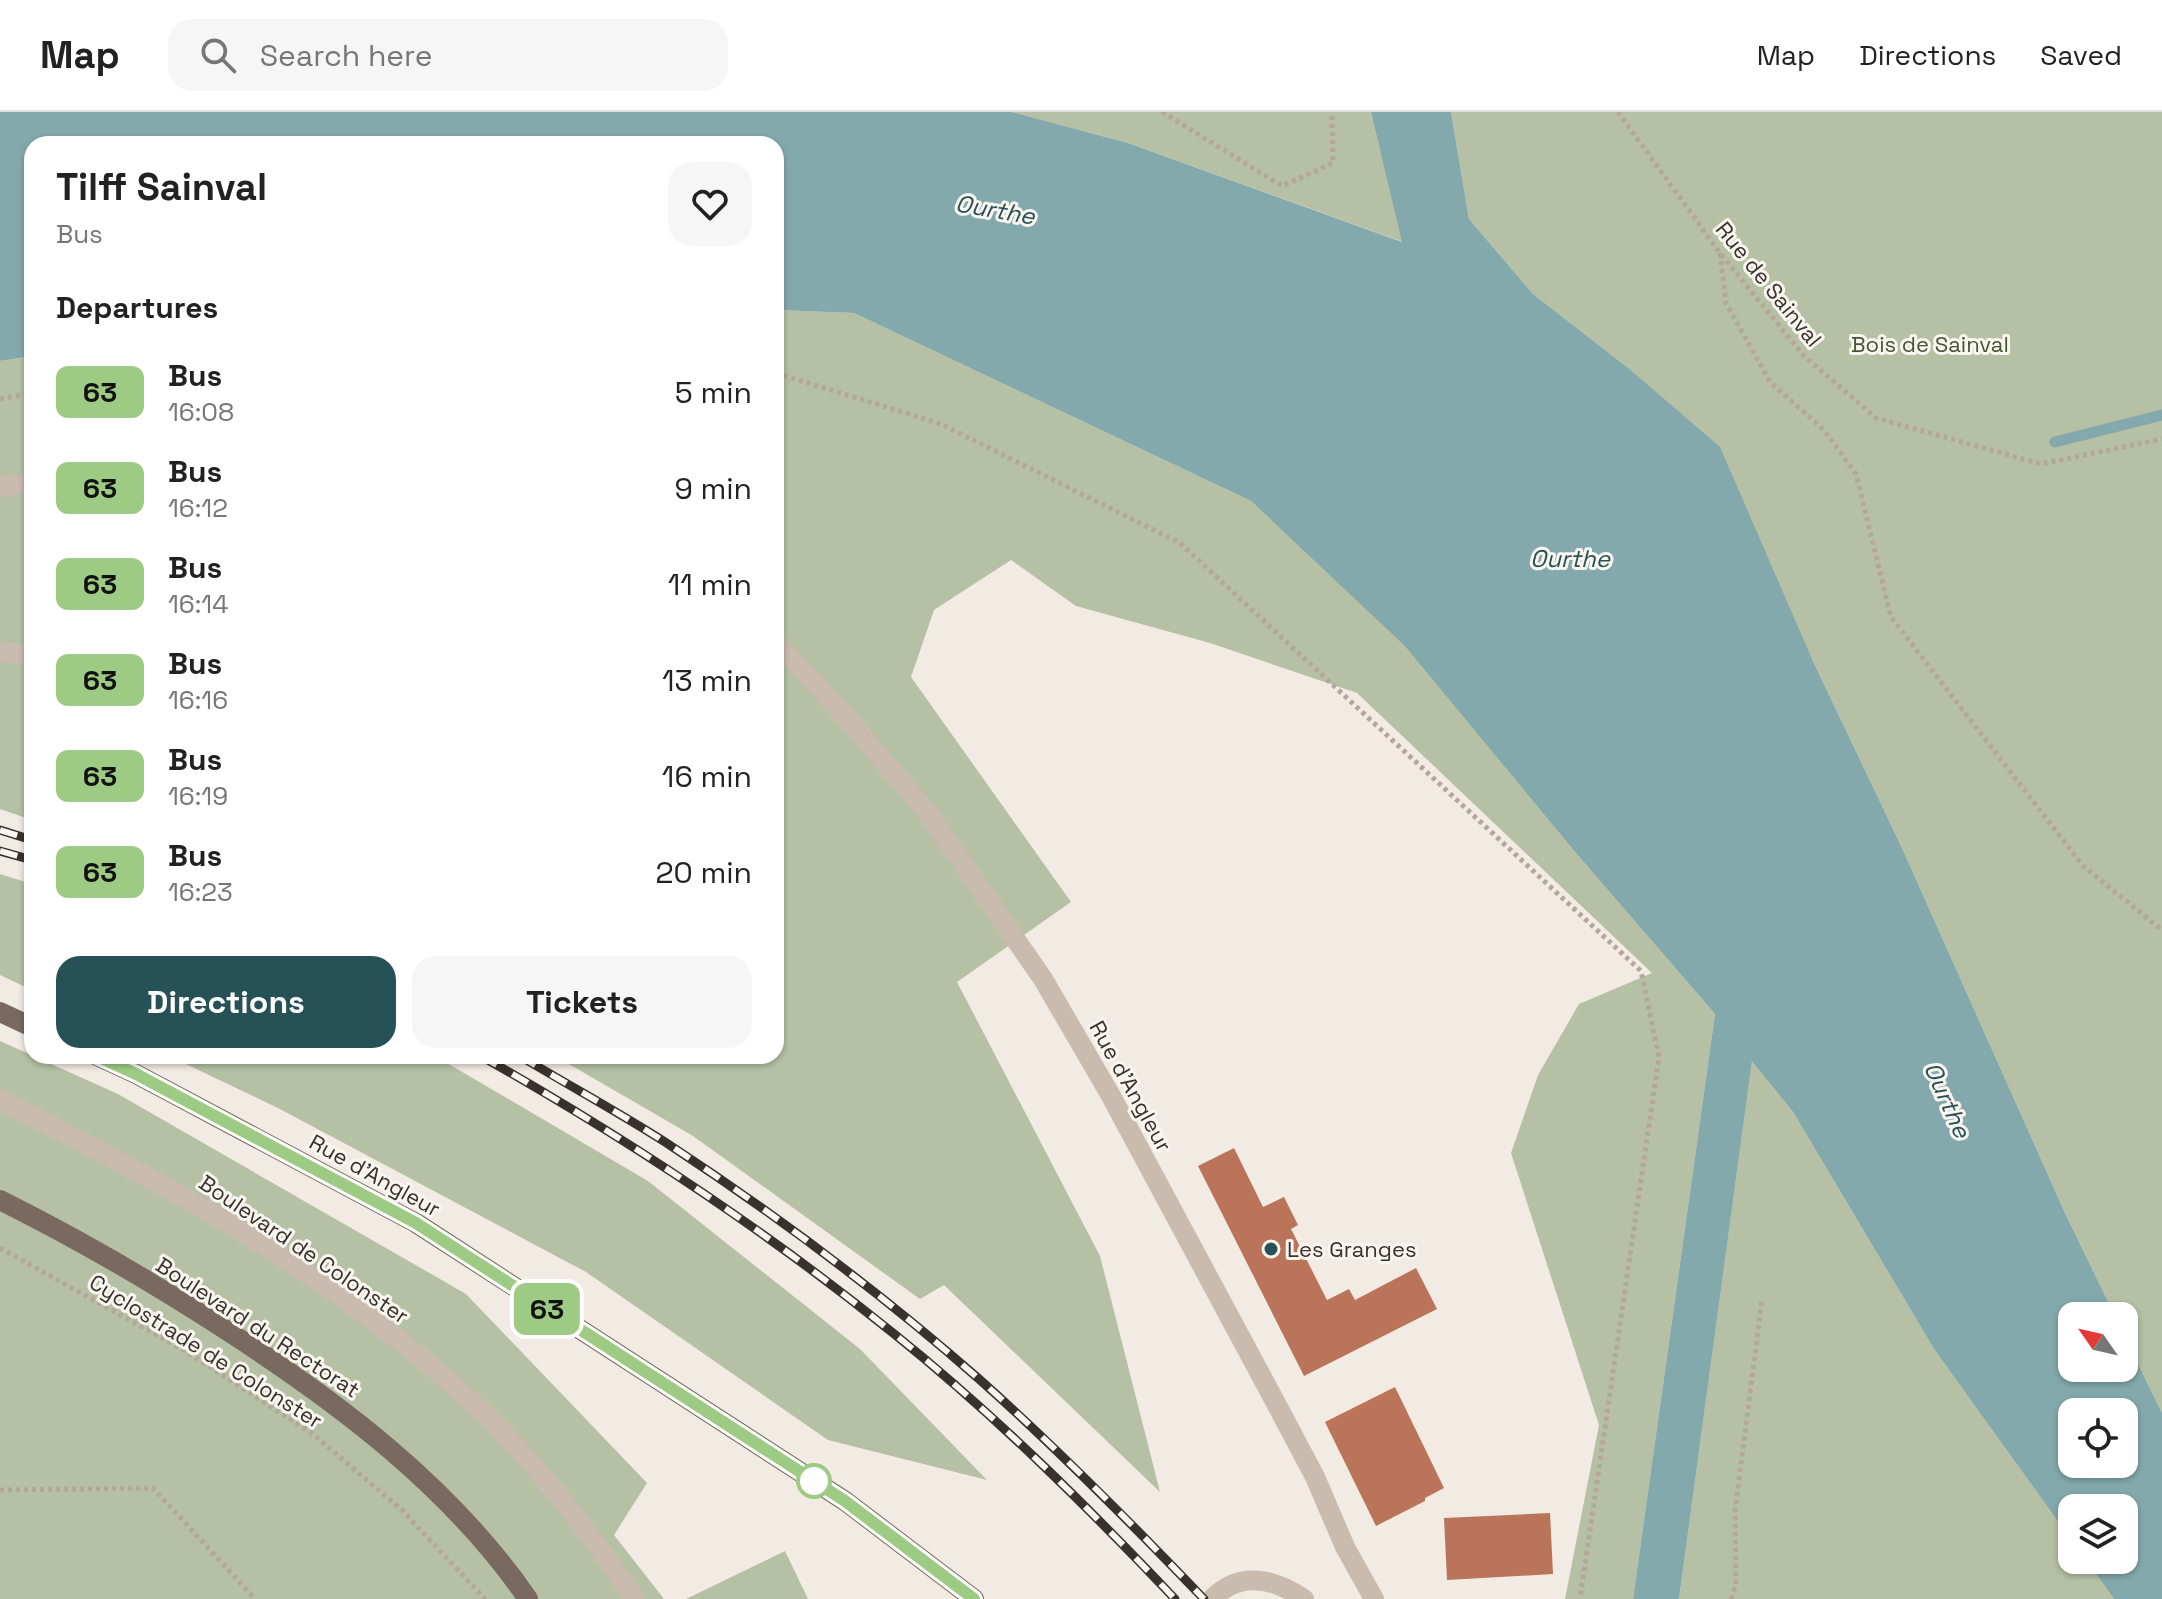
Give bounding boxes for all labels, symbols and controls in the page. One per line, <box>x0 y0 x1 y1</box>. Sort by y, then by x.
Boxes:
search box <box>168 19 728 91</box>
text: Map <box>40 31 120 79</box>
icon: search <box>196 33 240 77</box>
text: Search here <box>260 36 433 75</box>
text: Map <box>1757 37 1815 73</box>
text: Directions <box>1859 37 1996 73</box>
text: Saved <box>2040 37 2122 73</box>
button: heart <box>668 162 752 246</box>
text: Tilff Sainval <box>56 163 267 211</box>
water label: Ourthe <box>953 187 1038 232</box>
street label: Rue de Sainval <box>1710 216 1828 352</box>
text: Bus <box>56 217 103 251</box>
text: Departures <box>56 288 218 327</box>
park label: Bois de Sainval <box>1851 330 2009 358</box>
text: Bus <box>168 356 222 395</box>
text: 5 min <box>675 373 752 412</box>
text: 63 <box>83 374 117 410</box>
text: 16:08 <box>168 395 234 429</box>
text: Bus <box>168 452 222 491</box>
text: 9 min <box>674 469 752 508</box>
text: 63 <box>83 470 117 506</box>
text: 16:12 <box>168 491 228 525</box>
water label: Ourthe <box>1530 543 1611 574</box>
text: Bus <box>168 548 222 587</box>
text: 11 min <box>668 565 752 604</box>
text: 63 <box>83 566 117 602</box>
text: 16:14 <box>168 587 228 621</box>
text: Bus <box>168 644 222 683</box>
text: 13 min <box>662 661 752 700</box>
text: 63 <box>83 662 117 698</box>
text: 16:16 <box>168 683 228 717</box>
text: Bus <box>168 740 222 779</box>
text: 16 min <box>662 757 752 796</box>
text: 63 <box>83 758 117 794</box>
text: 16:19 <box>168 779 228 813</box>
text: Bus <box>168 836 222 875</box>
text: 20 min <box>655 853 752 892</box>
text: 63 <box>83 854 117 890</box>
text: 16:23 <box>168 875 233 909</box>
button: Directions <box>56 956 396 1048</box>
button: Tickets <box>412 956 752 1048</box>
street label: Rue d'Angleur <box>1083 1016 1179 1156</box>
water label: Ourthe <box>1917 1057 1978 1143</box>
street label: Rue d'Angleur <box>305 1127 445 1223</box>
street label: Boulevard de Colonster <box>194 1168 414 1330</box>
place label: Les Granges <box>1287 1235 1417 1263</box>
marker: Les Granges <box>1262 1240 1280 1258</box>
street label: Boulevard du Rectorat <box>151 1251 365 1403</box>
street label: Cyclostrade de Colonster <box>84 1268 328 1434</box>
line badge: 63 <box>511 1283 583 1335</box>
text: 63 <box>530 1291 564 1327</box>
north arrow <box>2058 1302 2138 1382</box>
map controls <box>2058 1302 2138 1574</box>
button: locate <box>2058 1398 2138 1478</box>
unlabelled marker <box>797 1464 831 1498</box>
button: layers <box>2058 1494 2138 1574</box>

